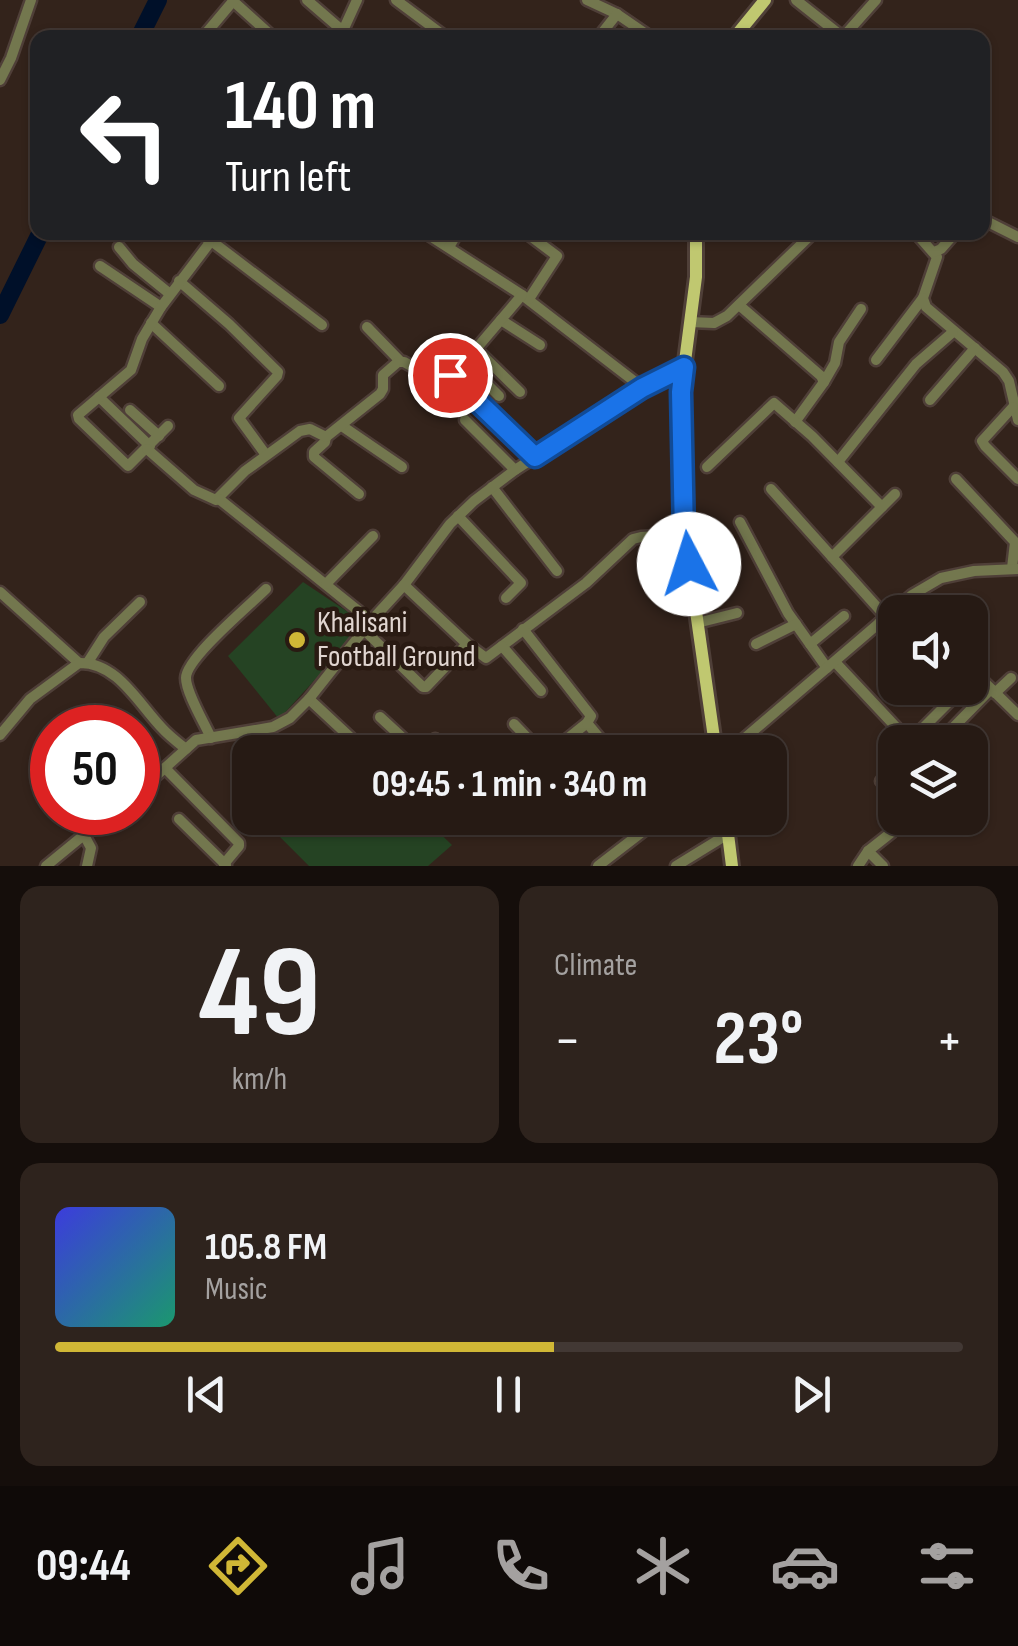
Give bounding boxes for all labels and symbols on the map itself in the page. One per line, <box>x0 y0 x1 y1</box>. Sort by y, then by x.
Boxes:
pin <box>408 333 493 418</box>
position arrow <box>637 512 741 616</box>
place label: Khalisani Football Ground <box>317 605 475 675</box>
marker: Khalisani Football Ground <box>286 629 308 651</box>
speed limit sign: 50 <box>30 705 160 835</box>

